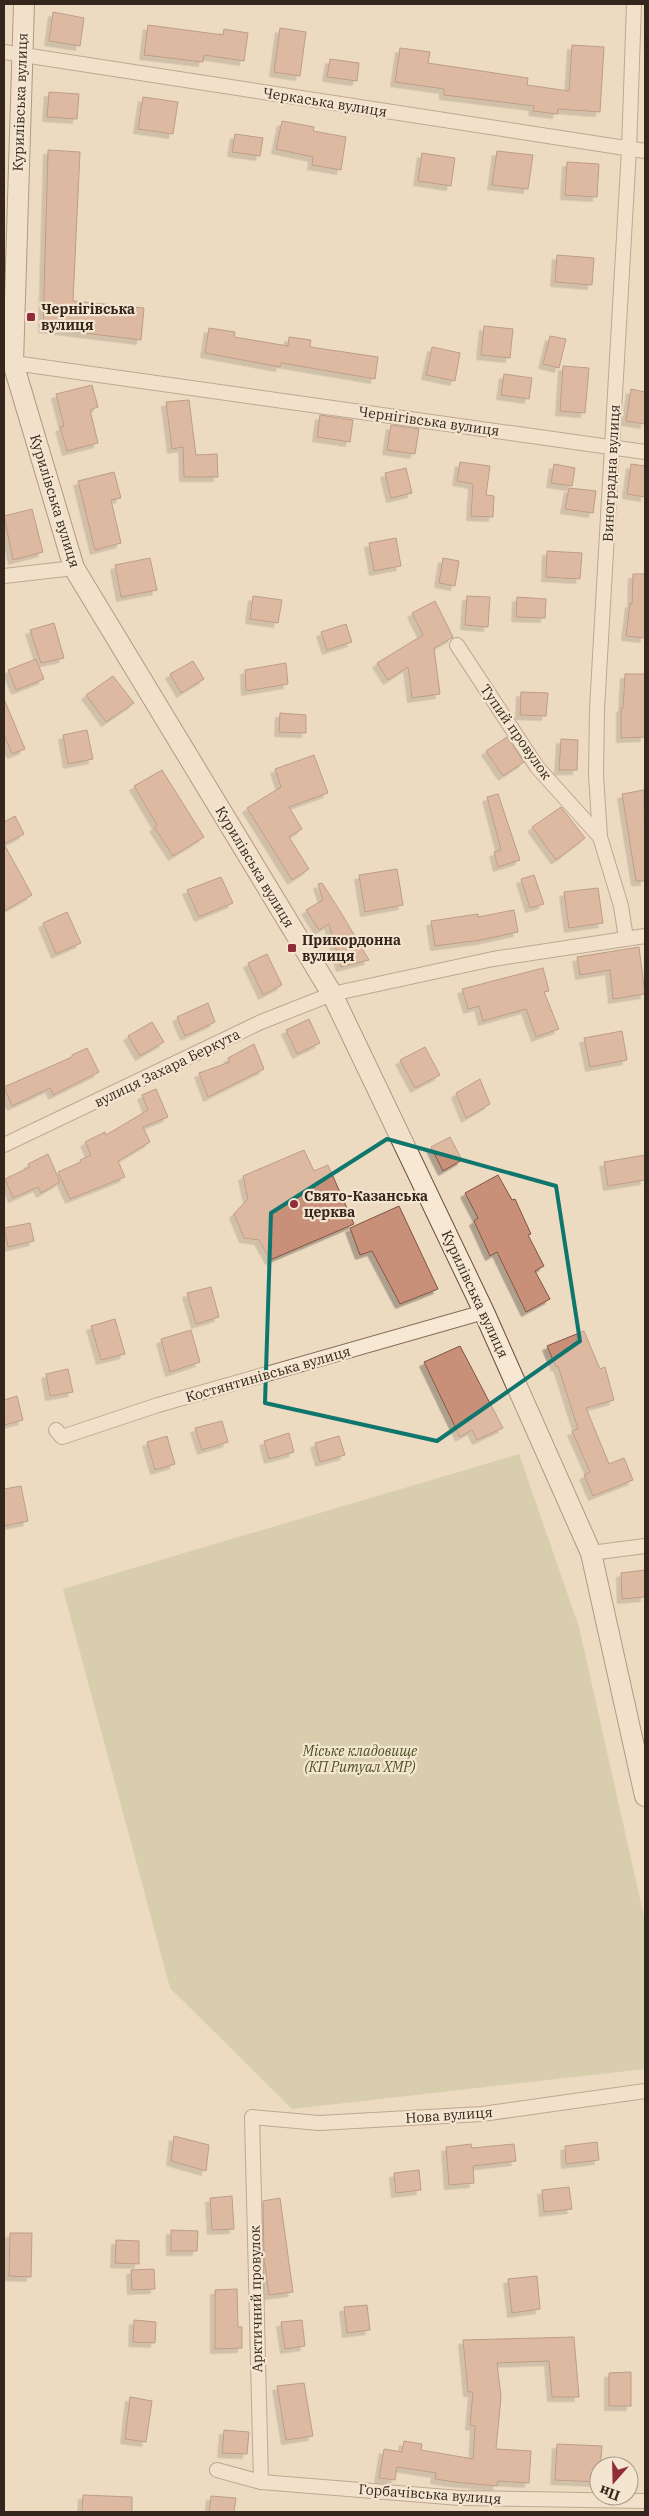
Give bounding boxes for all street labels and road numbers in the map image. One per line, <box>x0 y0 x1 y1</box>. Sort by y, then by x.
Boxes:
street label: Курилівська вулиця <box>9 32 31 172</box>
street label: Черкаська вулиця <box>262 83 388 121</box>
street label: Чернігівська вулиця <box>357 402 501 440</box>
street label: Виноградна вулиця <box>598 404 624 542</box>
street label: Курилівська вулиця <box>26 432 84 570</box>
street label: Тупий провулок <box>476 681 556 783</box>
street label: Курилівська вулиця <box>212 803 298 931</box>
street label: вулиця Захара Беркута <box>91 1025 243 1111</box>
street label: Курилівська вулиця <box>438 1227 512 1361</box>
street label: Костянтинівська вулиця <box>183 1342 353 1406</box>
street label: Нова вулиця <box>405 2103 493 2127</box>
street label: Арктичний провулок <box>246 2225 266 2373</box>
street label: Горбачівська вулиця <box>358 2480 502 2508</box>

